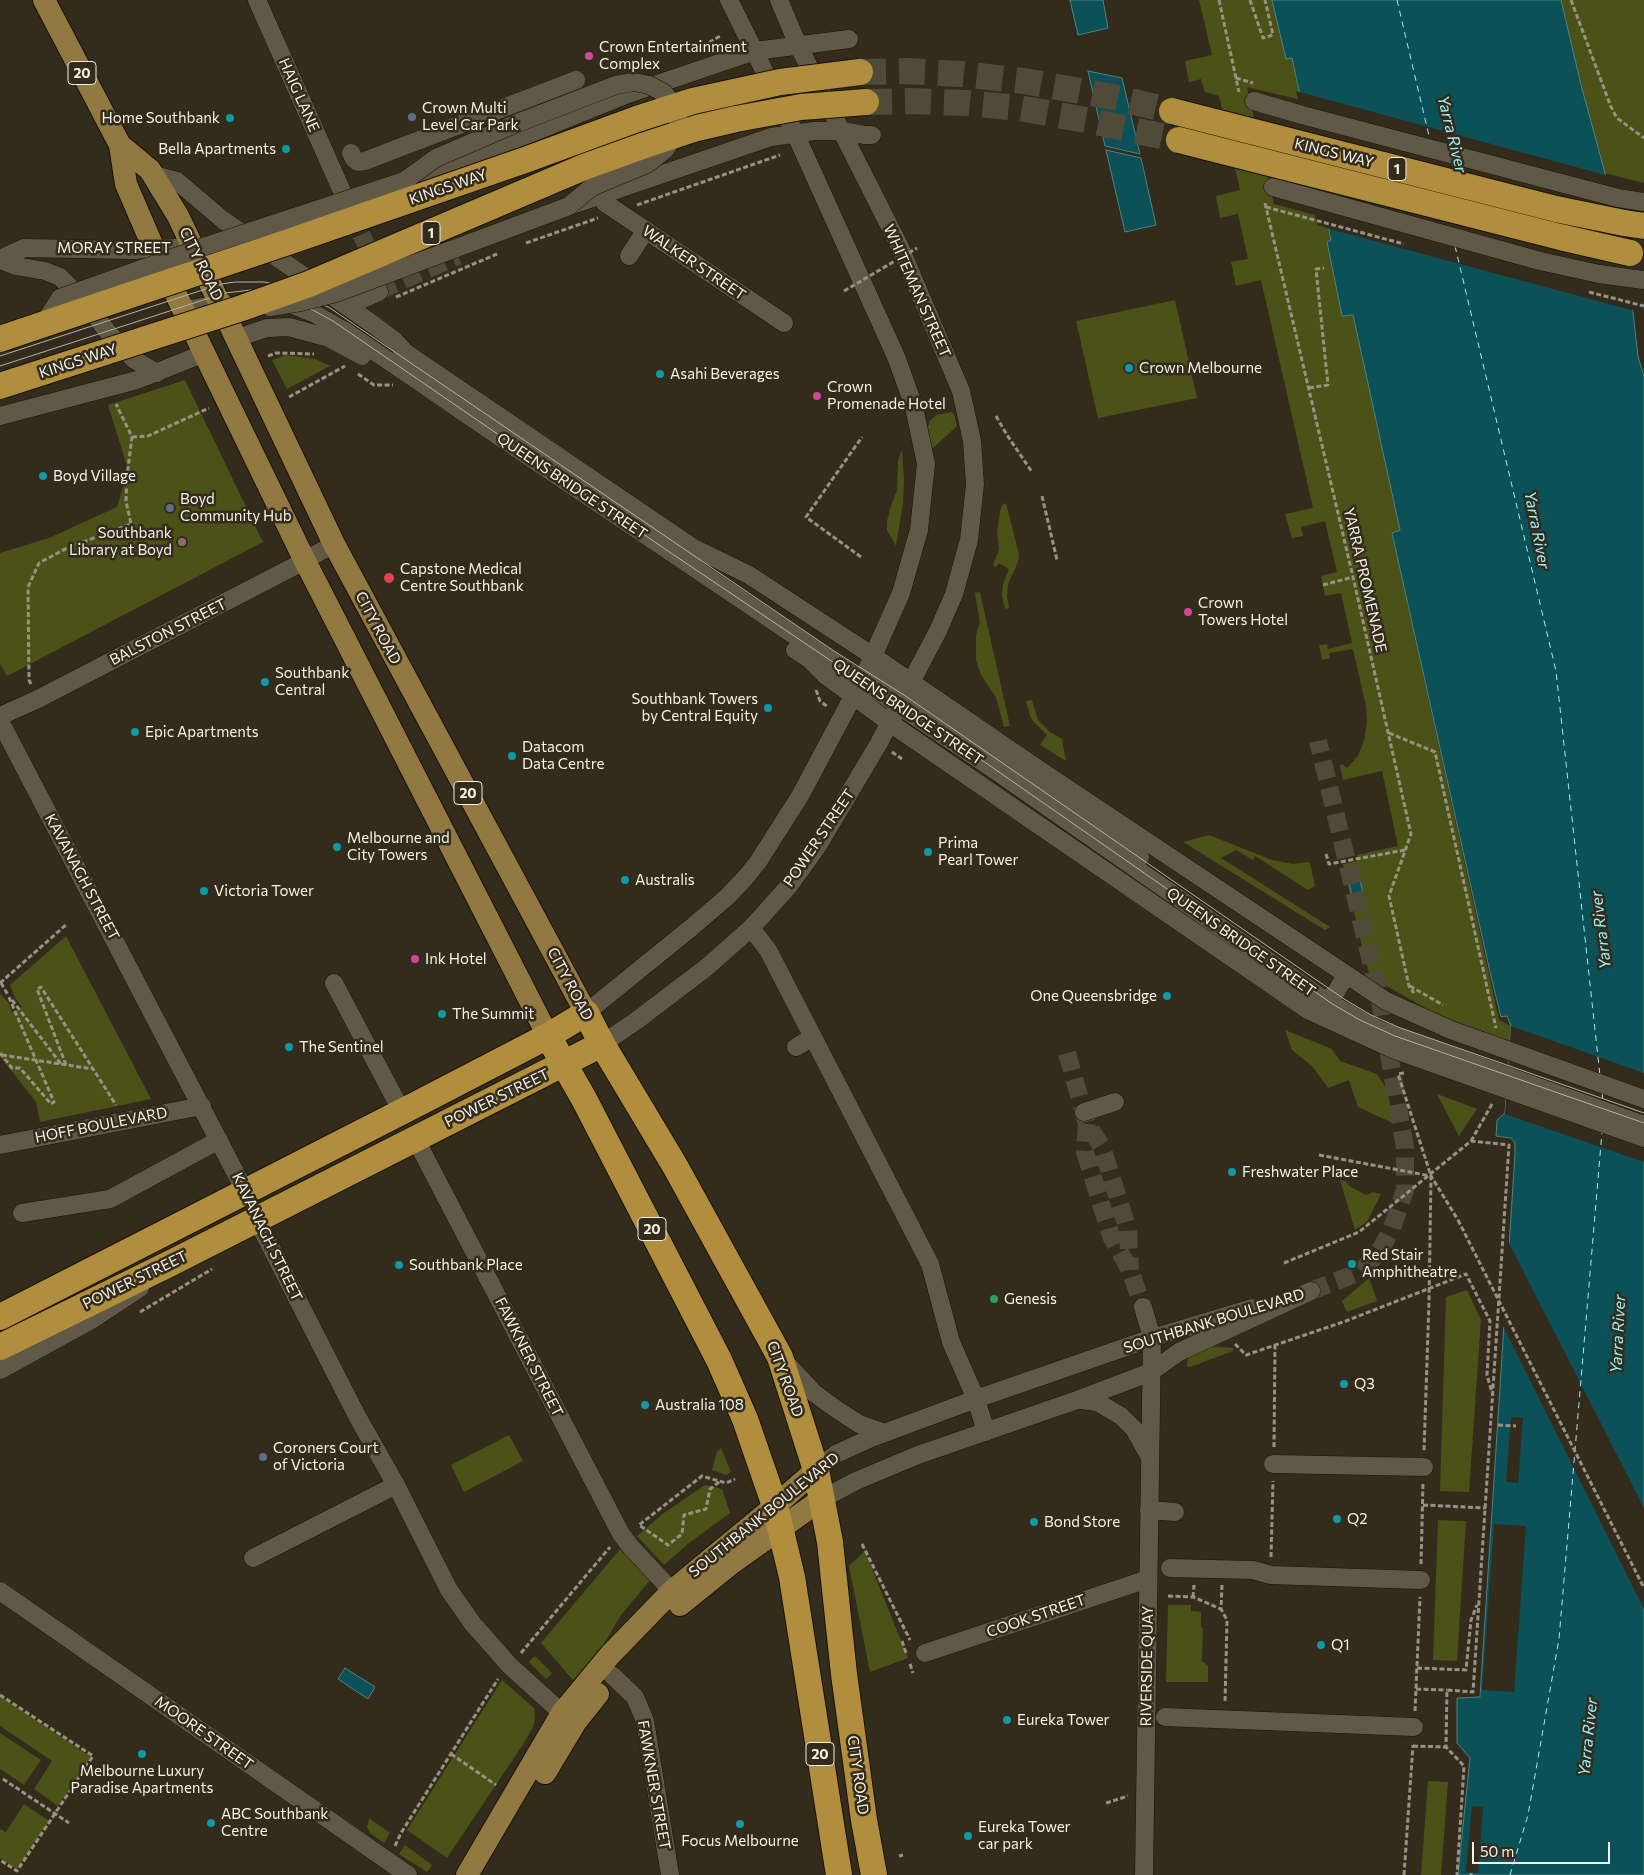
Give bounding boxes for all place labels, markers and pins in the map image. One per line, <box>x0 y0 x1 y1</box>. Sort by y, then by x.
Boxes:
place label: Crown Entertainment Complex <box>599 38 747 73</box>
marker: Crown Entertainment Complex <box>583 50 595 62</box>
place label: Crown Multi Level Car Park <box>422 99 519 134</box>
place label: Home Southbank <box>102 109 220 127</box>
marker: Crown Multi Level Car Park <box>406 111 418 123</box>
marker: Home Southbank <box>224 112 236 124</box>
place label: Bella Apartments <box>158 140 276 158</box>
marker: Bella Apartments <box>280 143 292 155</box>
place label: Crown Melbourne <box>1139 359 1262 377</box>
marker: Crown Melbourne <box>1123 362 1135 374</box>
place label: Asahi Beverages <box>670 365 779 383</box>
marker: Asahi Beverages <box>654 368 666 380</box>
place label: Crown Promenade Hotel <box>827 378 946 413</box>
marker: Crown Promenade Hotel <box>811 390 823 402</box>
place label: Boyd Village <box>53 467 136 485</box>
marker: Boyd Village <box>37 470 49 482</box>
place label: Boyd Community Hub <box>180 490 292 525</box>
marker: Boyd Community Hub <box>164 502 176 514</box>
place label: Southbank Library at Boyd <box>69 524 172 559</box>
marker: Southbank Library at Boyd <box>176 536 188 548</box>
place label: Capstone Medical Centre Southbank <box>400 560 524 595</box>
marker: Capstone Medical Centre Southbank <box>382 571 396 585</box>
place label: Crown Towers Hotel <box>1198 594 1288 629</box>
marker: Crown Towers Hotel <box>1182 606 1194 618</box>
place label: Southbank Central <box>275 664 349 699</box>
marker: Southbank Central <box>259 676 271 688</box>
place label: Southbank Towers by Central Equity <box>631 690 758 725</box>
marker: Southbank Towers by Central Equity <box>762 702 774 714</box>
place label: Epic Apartments <box>145 723 259 741</box>
marker: Epic Apartments <box>129 726 141 738</box>
place label: Datacom Data Centre <box>522 738 604 773</box>
marker: Datacom Data Centre <box>506 750 518 762</box>
place label: Melbourne and City Towers <box>347 829 450 864</box>
place label: Prima Pearl Tower <box>938 834 1018 869</box>
marker: Melbourne and City Towers <box>331 841 343 853</box>
marker: Prima Pearl Tower <box>922 846 934 858</box>
place label: Australis <box>635 871 695 889</box>
marker: Australis <box>619 874 631 886</box>
place label: Victoria Tower <box>214 882 314 900</box>
marker: Victoria Tower <box>198 885 210 897</box>
place label: Ink Hotel <box>425 950 487 968</box>
marker: Ink Hotel <box>409 953 421 965</box>
place label: One Queensbridge <box>1030 987 1157 1005</box>
marker: One Queensbridge <box>1161 990 1173 1002</box>
place label: The Summit <box>452 1005 534 1023</box>
marker: The Summit <box>436 1008 448 1020</box>
place label: The Sentinel <box>299 1038 384 1056</box>
marker: The Sentinel <box>283 1041 295 1053</box>
place label: Freshwater Place <box>1242 1163 1358 1181</box>
marker: Freshwater Place <box>1226 1166 1238 1178</box>
place label: Red Stair Amphitheatre <box>1362 1246 1457 1281</box>
place label: Southbank Place <box>409 1256 523 1274</box>
marker: Red Stair Amphitheatre <box>1346 1258 1358 1270</box>
marker: Southbank Place <box>393 1259 405 1271</box>
place label: Genesis <box>1004 1290 1057 1308</box>
marker: Genesis <box>988 1293 1000 1305</box>
place label: Q3 <box>1354 1375 1375 1393</box>
marker: Q3 <box>1338 1378 1350 1390</box>
place label: Australia 108 <box>655 1396 744 1414</box>
marker: Australia 108 <box>639 1399 651 1411</box>
place label: Coroners Court of Victoria <box>273 1439 379 1474</box>
marker: Coroners Court of Victoria <box>257 1451 269 1463</box>
place label: Q2 <box>1347 1510 1368 1528</box>
place label: Bond Store <box>1044 1513 1120 1531</box>
marker: Q2 <box>1331 1513 1343 1525</box>
marker: Bond Store <box>1028 1516 1040 1528</box>
place label: Q1 <box>1331 1636 1350 1654</box>
marker: Q1 <box>1315 1639 1327 1651</box>
place label: Eureka Tower <box>1017 1711 1110 1729</box>
marker: Eureka Tower <box>1001 1714 1013 1726</box>
marker: Melbourne Luxury Paradise Apartments <box>136 1748 148 1760</box>
place label: Melbourne Luxury Paradise Apartments <box>71 1762 213 1797</box>
place label: ABC Southbank Centre <box>221 1805 329 1840</box>
marker: ABC Southbank Centre <box>205 1817 217 1829</box>
marker: Focus Melbourne <box>734 1818 746 1830</box>
place label: Eureka Tower car park <box>978 1818 1071 1853</box>
marker: Eureka Tower car park <box>962 1830 974 1842</box>
place label: Focus Melbourne <box>681 1832 799 1850</box>

